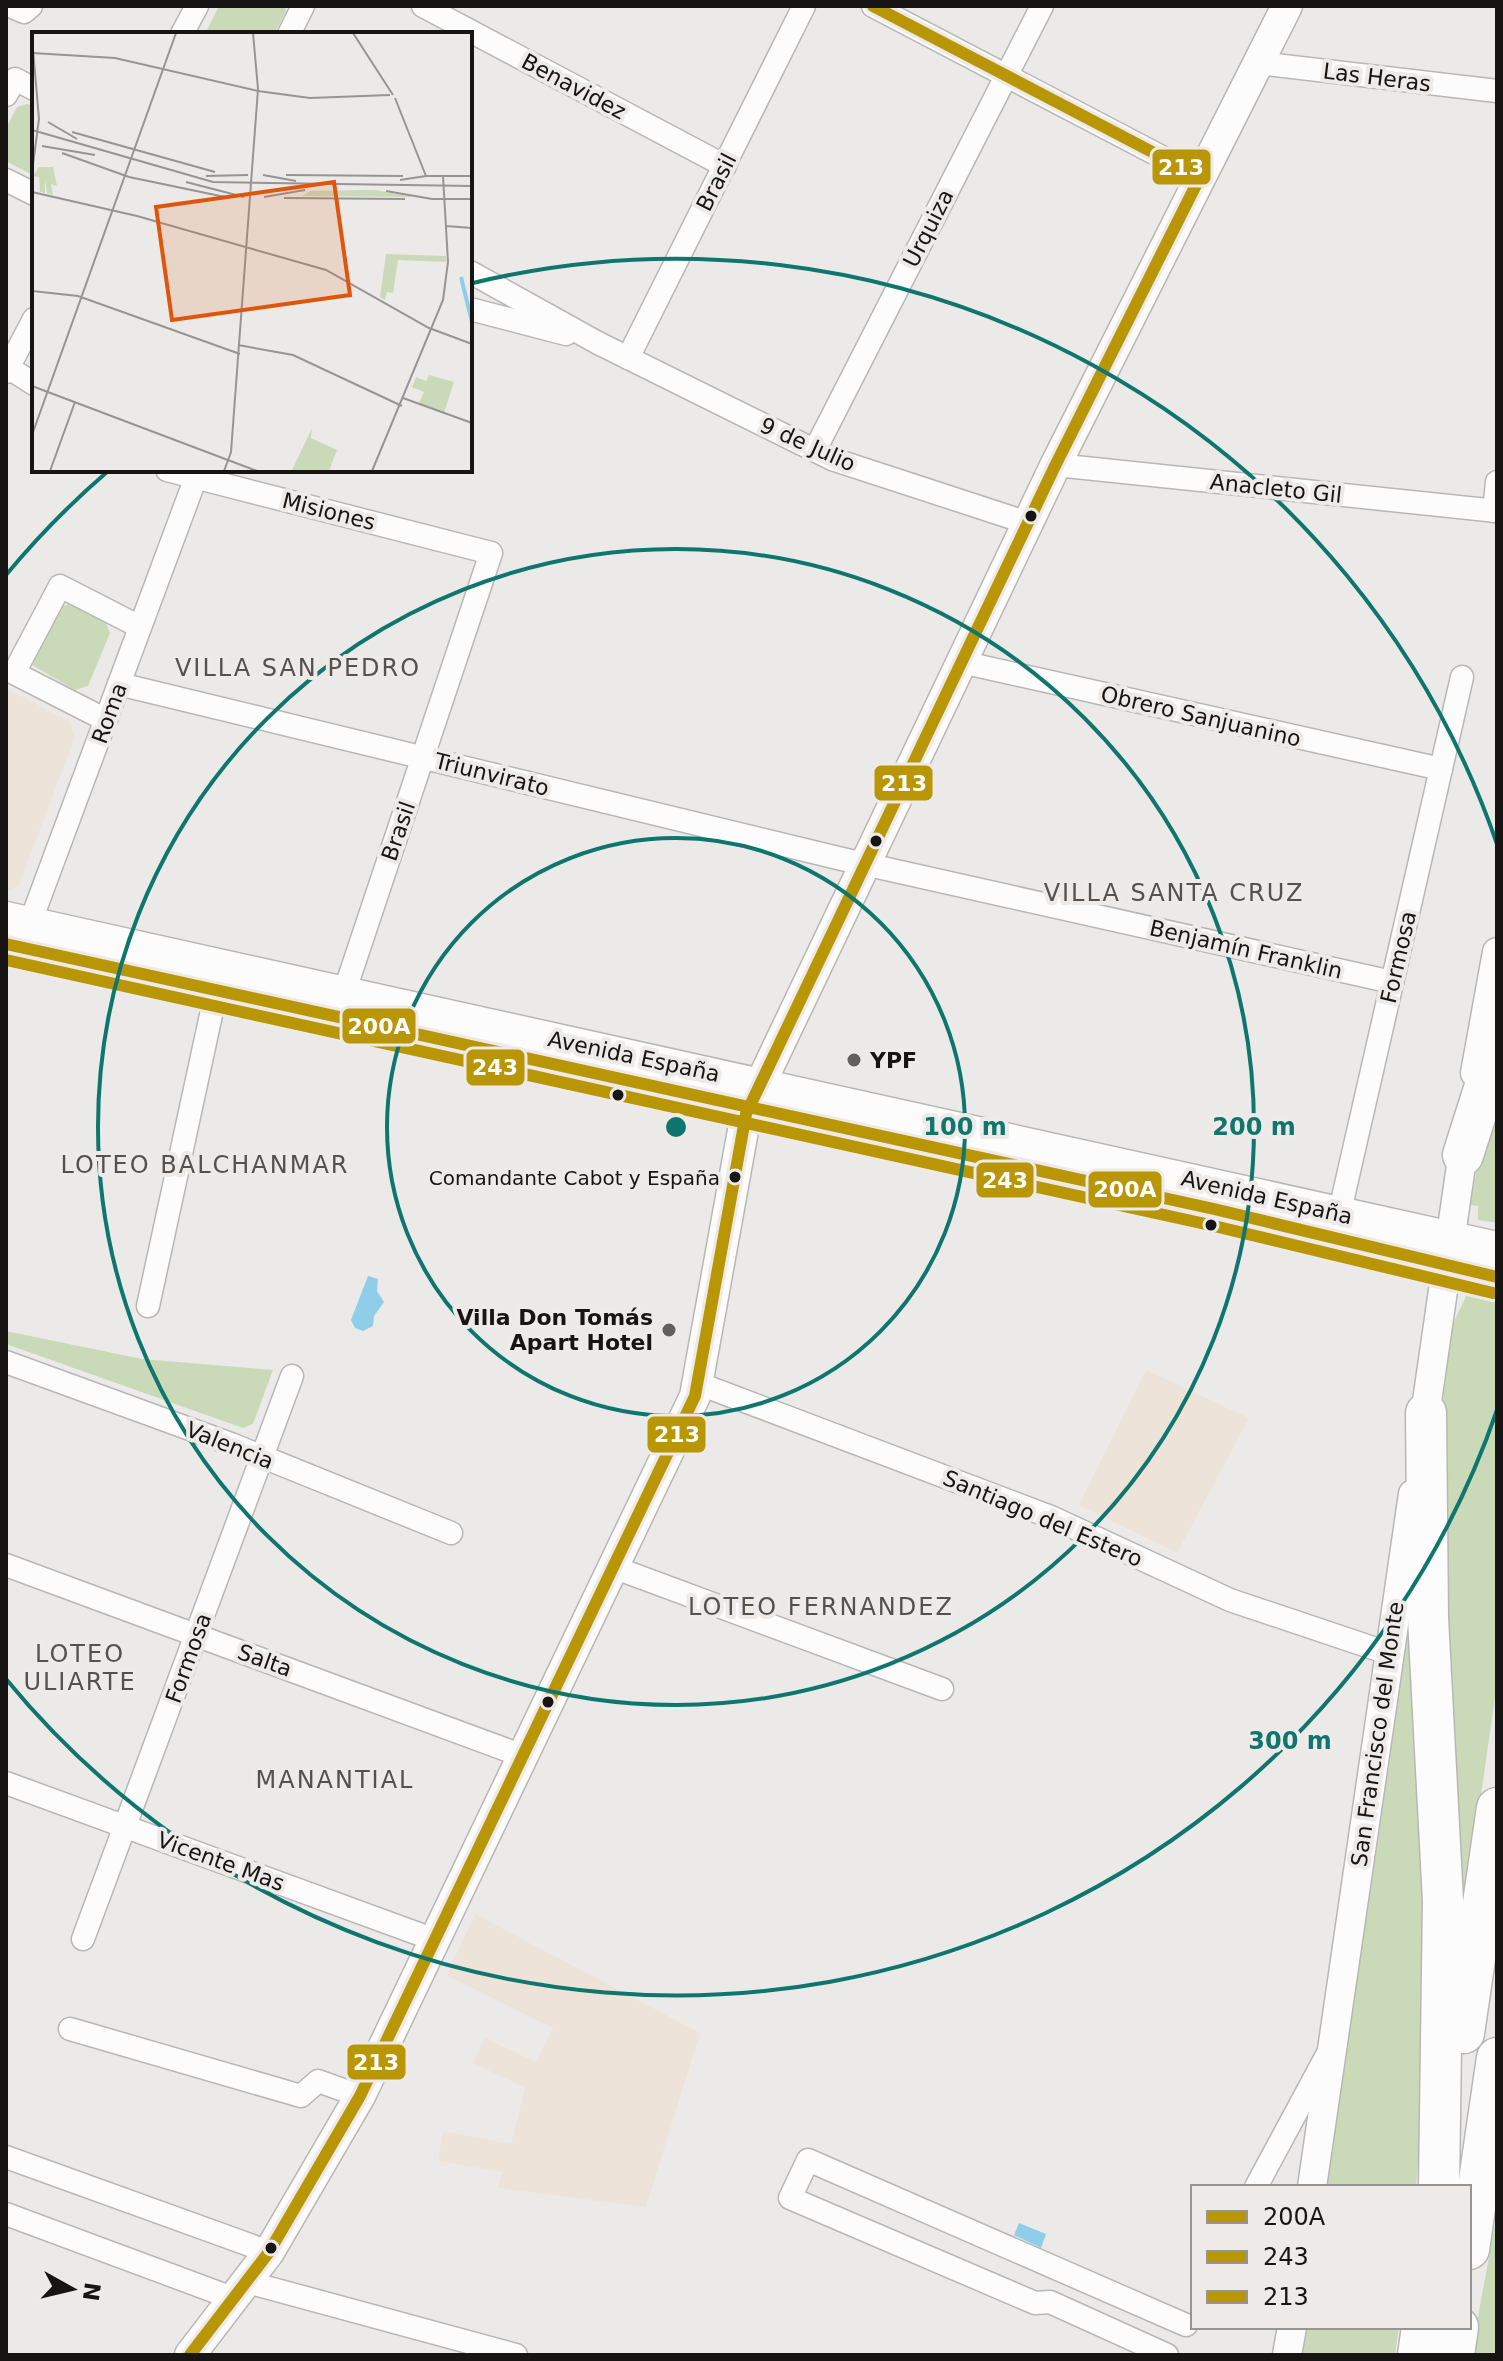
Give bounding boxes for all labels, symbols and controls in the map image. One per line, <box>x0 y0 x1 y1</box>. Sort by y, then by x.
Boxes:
inset map <box>32 32 472 472</box>
street label: Benavidez <box>517 49 630 124</box>
street label: Las Heras <box>1322 58 1432 97</box>
line badge: 213 <box>1151 148 1212 186</box>
street label: Brasil <box>691 149 742 215</box>
text: 213 <box>1158 155 1204 180</box>
street label: Urquiza <box>898 185 959 271</box>
street label: 9 de Julio <box>756 412 859 477</box>
street label: Anacleto Gil <box>1209 469 1343 508</box>
street label: Misiones <box>280 488 378 535</box>
unlabelled marker <box>1023 508 1039 524</box>
district label: VILLA SAN PEDRO <box>175 654 421 682</box>
street label: Roma <box>87 679 132 747</box>
street label: Obrero Sanjuanino <box>1098 681 1303 752</box>
street label: Triunvirato <box>431 748 552 801</box>
line badge: 213 <box>873 764 934 802</box>
text: 213 <box>881 771 927 796</box>
street label: Brasil <box>377 798 420 864</box>
unlabelled marker <box>868 833 884 849</box>
district label: VILLA SANTA CRUZ <box>1044 879 1304 907</box>
street label: Formosa <box>1376 909 1421 1006</box>
street label: Benjamín Franklin <box>1147 915 1345 984</box>
line badge: 200A <box>341 1007 417 1045</box>
text: 200A <box>348 1014 410 1039</box>
street label: Avenida España <box>546 1026 722 1087</box>
line badge: 243 <box>465 1048 526 1087</box>
place label: YPF <box>869 1048 917 1073</box>
marker: YPF <box>845 1051 863 1069</box>
text: 243 <box>472 1055 518 1080</box>
unlabelled marker <box>610 1087 626 1103</box>
centre of rings <box>662 1113 690 1141</box>
text: 100 m <box>923 1113 1007 1141</box>
text: 200 m <box>1212 1113 1296 1141</box>
district label: LOTEO BALCHANMAR <box>61 1151 349 1179</box>
line badge: 243 <box>975 1161 1035 1199</box>
place label: Comandante Cabot y España <box>429 1166 720 1190</box>
street label: Avenida España <box>1179 1166 1355 1229</box>
text: 243 <box>982 1168 1028 1193</box>
marker: Comandante Cabot y España <box>727 1169 743 1185</box>
line badge: 200A <box>1087 1170 1163 1209</box>
text: 200A <box>1094 1177 1156 1202</box>
unlabelled marker <box>1203 1217 1219 1233</box>
place label: Villa Don Tomás Apart Hotel <box>456 1305 653 1355</box>
marker: Villa Don Tomás Apart Hotel <box>660 1321 678 1339</box>
line badge: 213 <box>646 1415 707 1454</box>
street label: Valencia <box>182 1417 277 1474</box>
text: 213 <box>654 1422 700 1447</box>
street label: Santiago del Estero <box>939 1465 1146 1572</box>
district label: LOTEO FERNANDEZ <box>688 1593 954 1621</box>
street label: San Francisco del Monte <box>1347 1600 1408 1868</box>
street label: Formosa <box>161 1610 216 1707</box>
street label: Salta <box>234 1639 295 1682</box>
district label: LOTEO ULIARTE <box>23 1640 137 1696</box>
unlabelled marker <box>540 1694 556 1710</box>
text: 300 m <box>1248 1727 1332 1755</box>
district label: MANANTIAL <box>256 1766 414 1794</box>
street label: Vicente Mas <box>154 1827 288 1896</box>
line badge: 213 <box>346 2043 407 2081</box>
text: 213 <box>353 2050 399 2075</box>
legend <box>1191 2185 1471 2329</box>
text: 200A <box>1263 2203 1326 2231</box>
unlabelled marker <box>263 2240 279 2256</box>
text: 243 <box>1263 2243 1309 2271</box>
north arrow <box>32 2249 112 2329</box>
text: N <box>78 2281 105 2303</box>
text: 213 <box>1263 2283 1309 2311</box>

